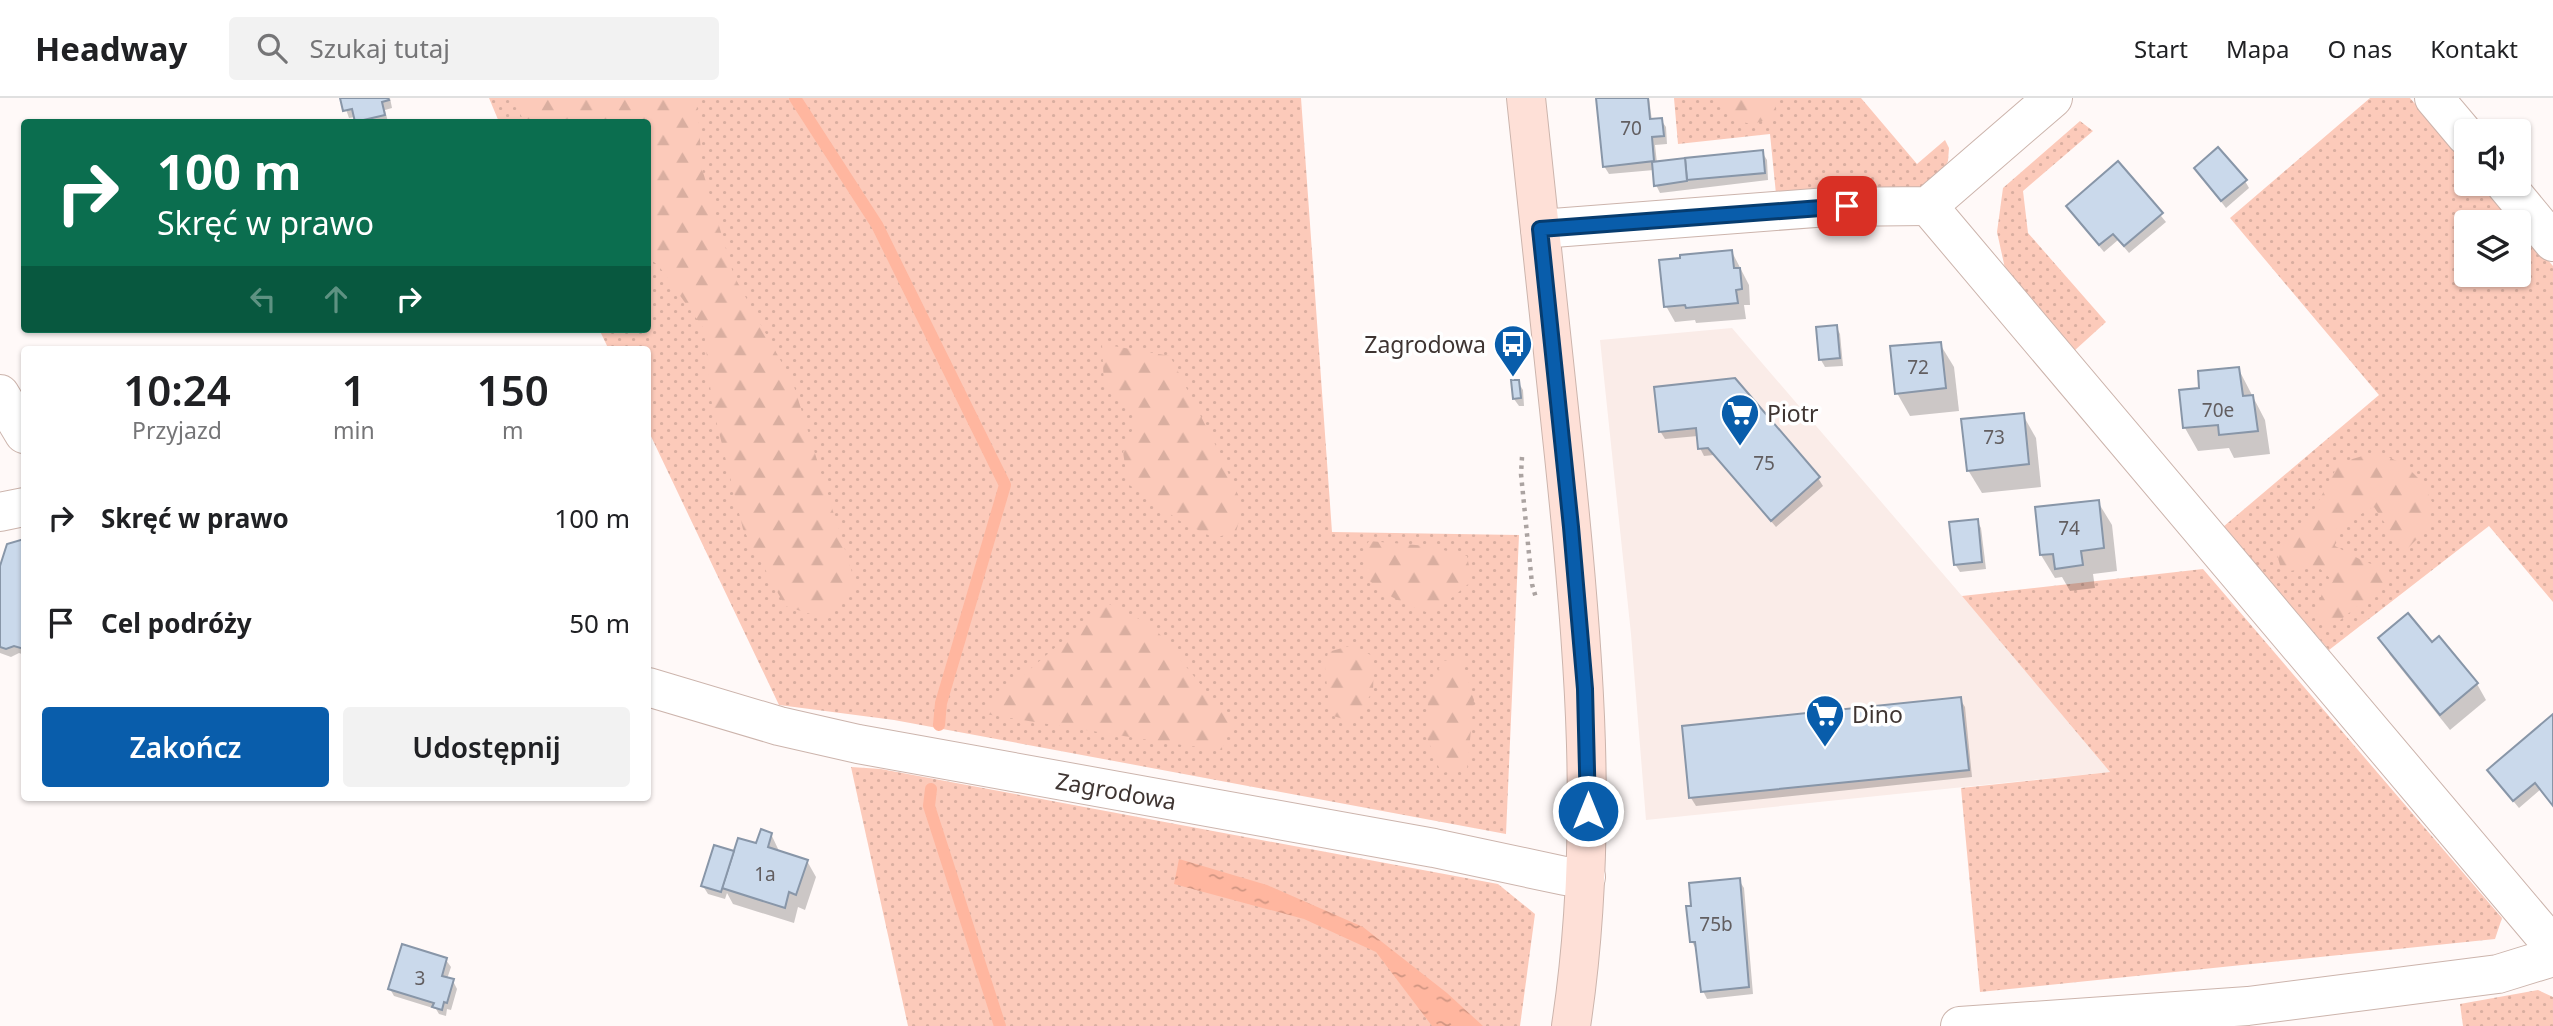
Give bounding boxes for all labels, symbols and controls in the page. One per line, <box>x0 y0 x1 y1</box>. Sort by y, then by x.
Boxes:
search box <box>229 17 719 80</box>
text: Headway <box>35 26 187 71</box>
icon: search <box>253 29 291 67</box>
text: Szukaj tutaj <box>309 30 450 66</box>
text: Start <box>2134 32 2188 65</box>
text: Mapa <box>2226 32 2289 65</box>
text: O nas <box>2327 32 2392 65</box>
text: Kontakt <box>2430 32 2518 65</box>
house number: 70 <box>1620 115 1642 141</box>
map controls <box>2454 119 2531 287</box>
button: sound <box>2454 119 2531 196</box>
text: 100 m <box>157 138 302 204</box>
icon: right <box>42 147 133 238</box>
pin <box>1817 176 1877 236</box>
icon: arrive <box>1828 187 1866 225</box>
text: Skręć w prawo <box>157 201 374 244</box>
button: layers <box>2454 210 2531 287</box>
icon: left <box>244 280 282 318</box>
icon: ahead <box>317 280 355 318</box>
icon: right <box>390 280 428 318</box>
bus stop icon: Zagrodowa <box>1492 323 1534 378</box>
place label: Zagrodowa <box>1364 328 1486 360</box>
house number: 72 <box>1907 354 1929 380</box>
text: 10:24 <box>123 361 231 418</box>
text: 1 <box>342 361 366 418</box>
text: 150 <box>477 361 549 418</box>
supermarket icon: Piotr <box>1719 392 1761 447</box>
place label: Piotr <box>1767 397 1819 429</box>
house number: 70e <box>2202 397 2234 423</box>
text: Przyjazd <box>132 414 222 446</box>
text: min <box>333 414 375 446</box>
text: m <box>502 414 524 446</box>
house number: 73 <box>1983 424 2005 450</box>
house number: 75 <box>1753 450 1775 476</box>
icon: right <box>42 499 80 537</box>
text: Skręć w prawo <box>101 500 289 536</box>
text: 100 m <box>554 500 630 536</box>
house number: 74 <box>2058 515 2080 541</box>
icon: arrive <box>42 604 80 642</box>
text: Cel podróży <box>101 605 252 641</box>
text: 50 m <box>569 605 630 641</box>
supermarket icon: Dino <box>1804 693 1846 748</box>
place label: Dino <box>1852 698 1903 730</box>
button: Zakończ <box>42 707 329 787</box>
button: Udostępnij <box>343 707 630 787</box>
street label: Zagrodowa <box>1053 764 1179 817</box>
position arrow <box>1551 774 1625 848</box>
house number: 1a <box>754 861 776 887</box>
house number: 75b <box>1699 911 1733 937</box>
house number: 3 <box>415 965 425 991</box>

